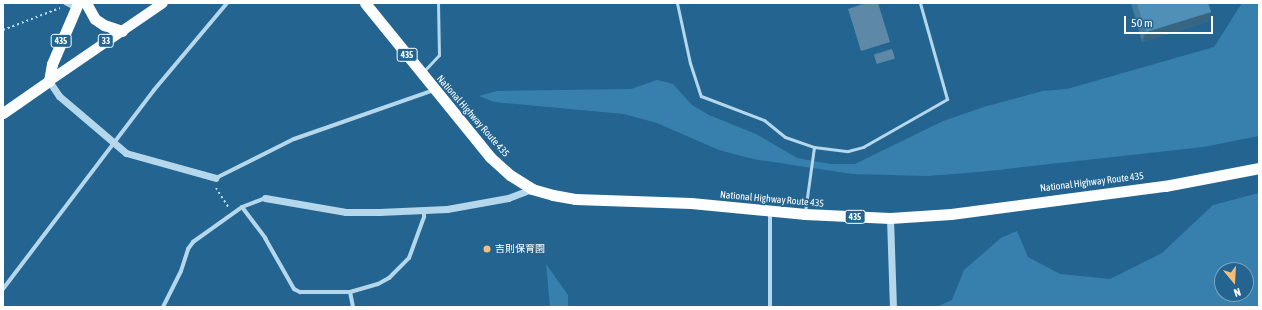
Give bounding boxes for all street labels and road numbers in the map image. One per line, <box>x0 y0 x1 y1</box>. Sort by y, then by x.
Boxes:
road number: 435 <box>50 34 72 48</box>
road number: 33 <box>97 34 115 48</box>
road number: 435 <box>396 48 418 62</box>
street label: National Highway Route 435 <box>434 73 512 159</box>
street label: National Highway Route 435 <box>1039 170 1145 194</box>
street label: National Highway Route 435 <box>719 188 825 210</box>
road number: 435 <box>844 210 866 224</box>

